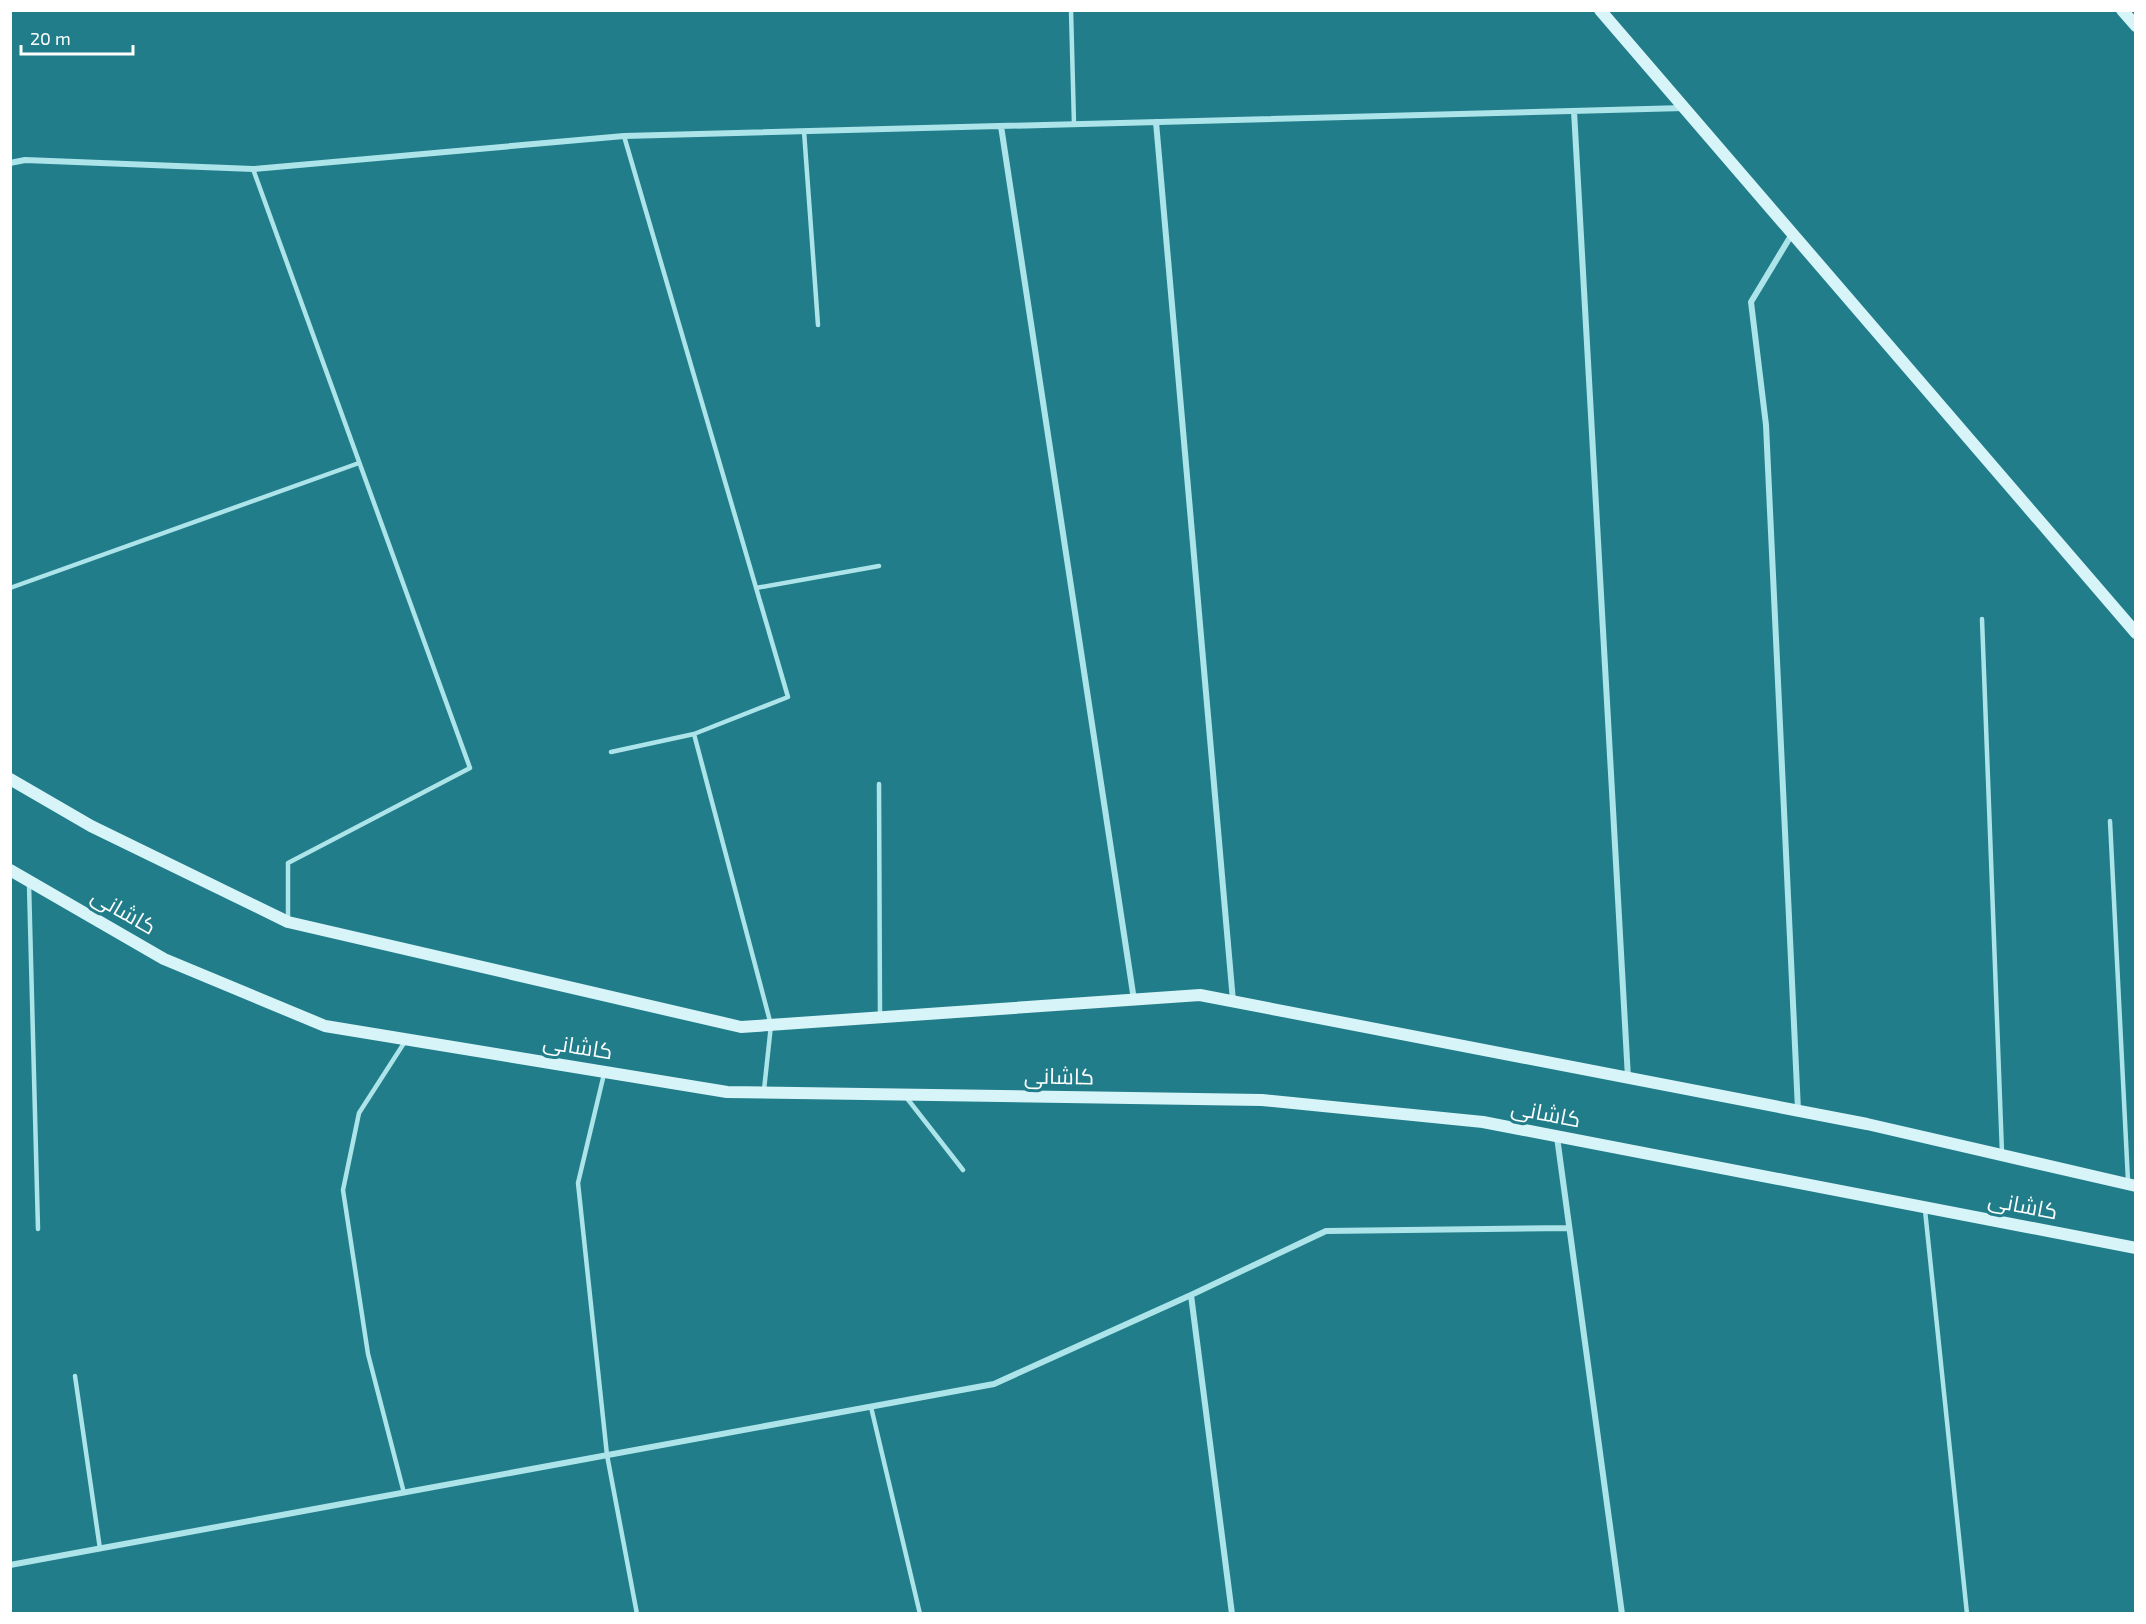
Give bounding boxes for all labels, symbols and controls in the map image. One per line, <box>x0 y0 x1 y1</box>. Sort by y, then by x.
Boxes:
scale bar <box>21 18 134 56</box>
text: 20 m <box>30 27 71 49</box>
street label: کاشانی <box>87 881 161 941</box>
street label: کاشانی <box>541 1027 615 1065</box>
street label: کاشانی <box>1024 1061 1094 1091</box>
street label: کاشانی <box>1509 1093 1583 1133</box>
street label: کاشانی <box>1986 1185 2060 1225</box>

